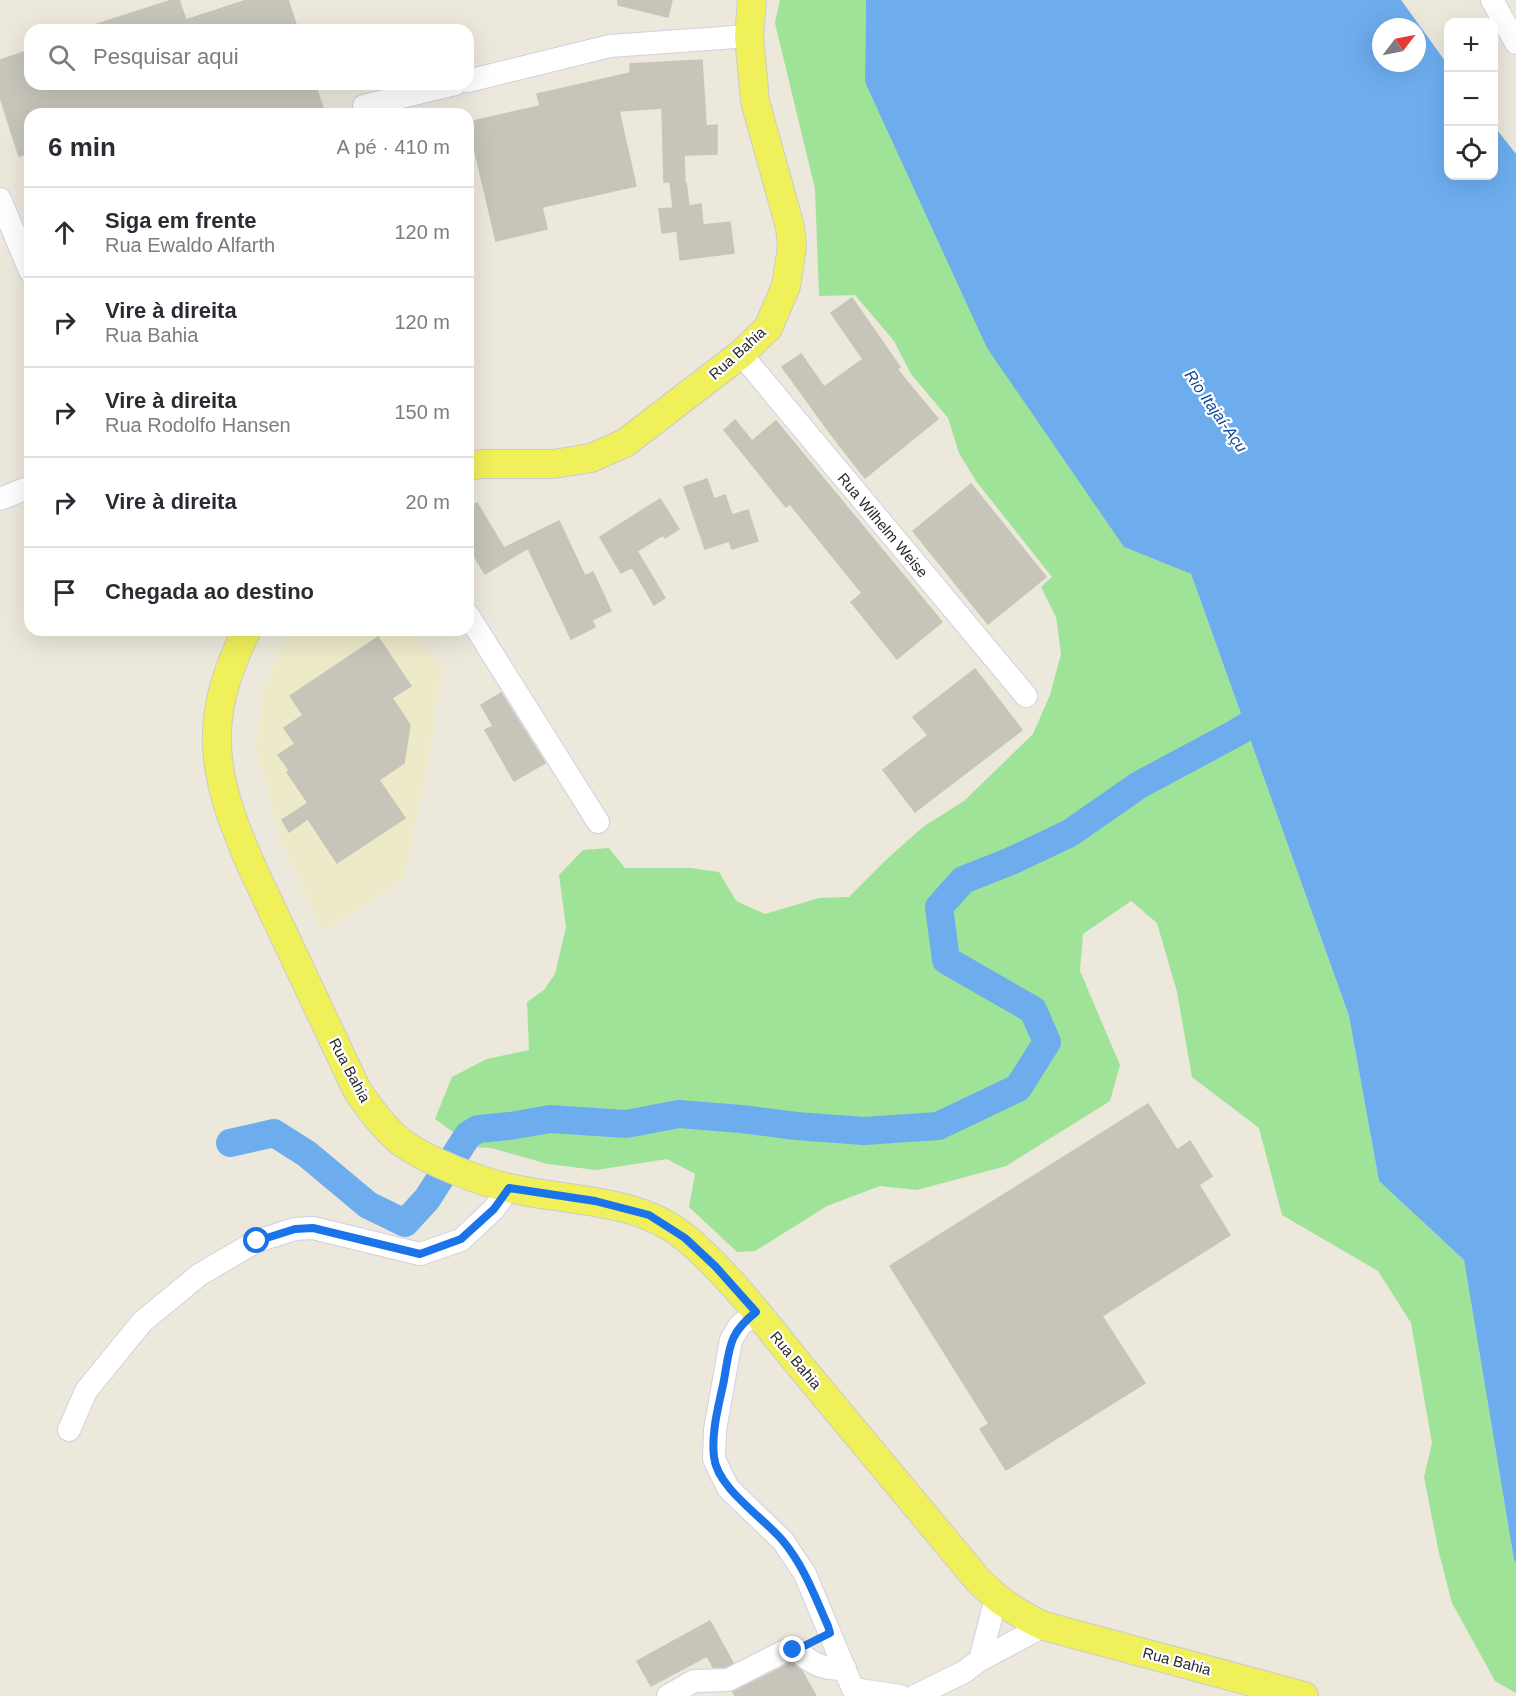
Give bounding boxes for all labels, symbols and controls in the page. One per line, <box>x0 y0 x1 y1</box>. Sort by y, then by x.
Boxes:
north arrow <box>1372 18 1426 72</box>
map controls <box>1444 18 1498 180</box>
button: + <box>1444 18 1498 72</box>
search box <box>24 24 474 90</box>
icon: search <box>45 41 78 74</box>
text: Pesquisar aqui <box>93 44 239 69</box>
button: − <box>1444 72 1498 126</box>
button: locate <box>1444 126 1498 180</box>
text: 6 min <box>48 132 116 162</box>
text: A pé · 410 m <box>337 136 450 158</box>
text: Siga em frente <box>105 208 257 233</box>
icon: ahead <box>48 216 81 249</box>
text: 120 m <box>394 221 450 243</box>
text: Rua Ewaldo Alfarth <box>105 234 275 256</box>
text: Vire à direita <box>105 298 237 323</box>
icon: right <box>48 306 81 339</box>
text: 120 m <box>394 311 450 333</box>
street label: Rua Bahia <box>705 323 769 383</box>
text: Rua Bahia <box>105 324 198 346</box>
water label: Rio Itajaí-Açu <box>1181 367 1251 455</box>
text: Vire à direita <box>105 388 237 413</box>
icon: right <box>48 396 81 429</box>
text: 150 m <box>394 401 450 423</box>
text: Rua Rodolfo Hansen <box>105 414 291 436</box>
street label: Rua Wilhelm Weise <box>835 470 931 580</box>
icon: right <box>48 486 81 519</box>
text: Vire à direita <box>105 489 237 514</box>
text: 20 m <box>406 491 450 513</box>
icon: arrive <box>48 576 81 609</box>
text: Chegada ao destino <box>105 579 314 604</box>
street label: Rua Bahia <box>326 1035 374 1105</box>
route start <box>243 1227 269 1253</box>
street label: Rua Bahia <box>767 1328 825 1393</box>
route end <box>779 1636 805 1662</box>
street label: Rua Bahia <box>1141 1644 1214 1678</box>

